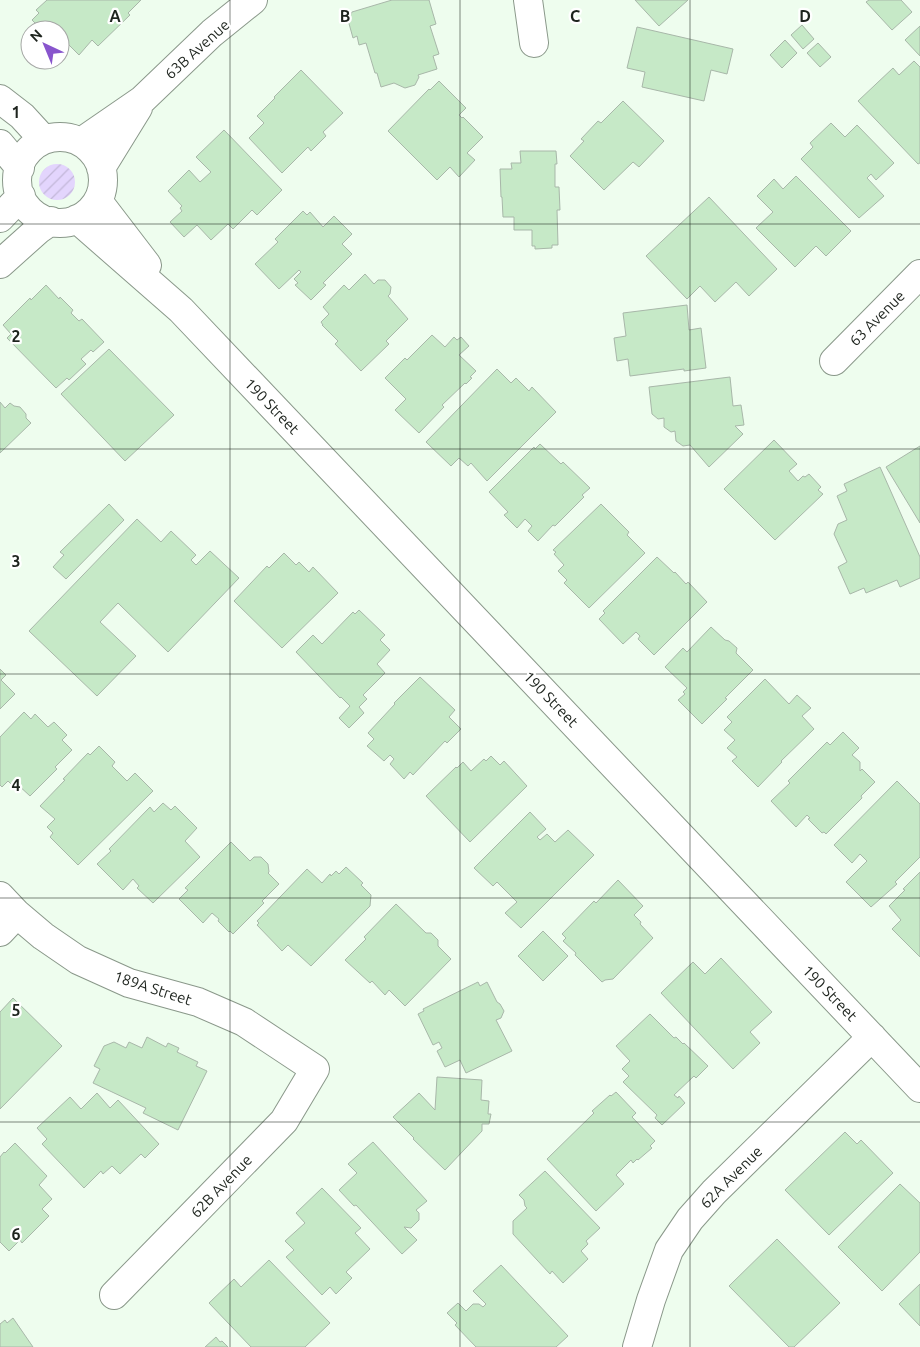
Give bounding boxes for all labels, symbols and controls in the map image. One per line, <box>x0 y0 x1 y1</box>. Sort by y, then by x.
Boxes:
text: A <box>109 7 121 25</box>
text: B <box>340 7 350 25</box>
text: C <box>570 7 580 25</box>
text: D <box>799 7 811 25</box>
street label: 63B Avenue <box>161 16 233 82</box>
north arrow <box>20 20 70 70</box>
text: N <box>27 26 45 45</box>
text: 1 <box>11 103 21 121</box>
street label: 63 Avenue <box>846 287 908 349</box>
text: 2 <box>11 327 21 345</box>
street label: 190 Street <box>241 375 303 437</box>
text: 3 <box>11 552 21 570</box>
street label: 190 Street <box>520 668 582 730</box>
text: 4 <box>11 776 21 794</box>
street label: 190 Street <box>799 962 861 1024</box>
street label: 189A Street <box>112 967 194 1009</box>
text: 5 <box>11 1001 21 1019</box>
street label: 62A Avenue <box>696 1142 766 1212</box>
street label: 62B Avenue <box>187 1151 255 1221</box>
text: 6 <box>11 1225 21 1243</box>

